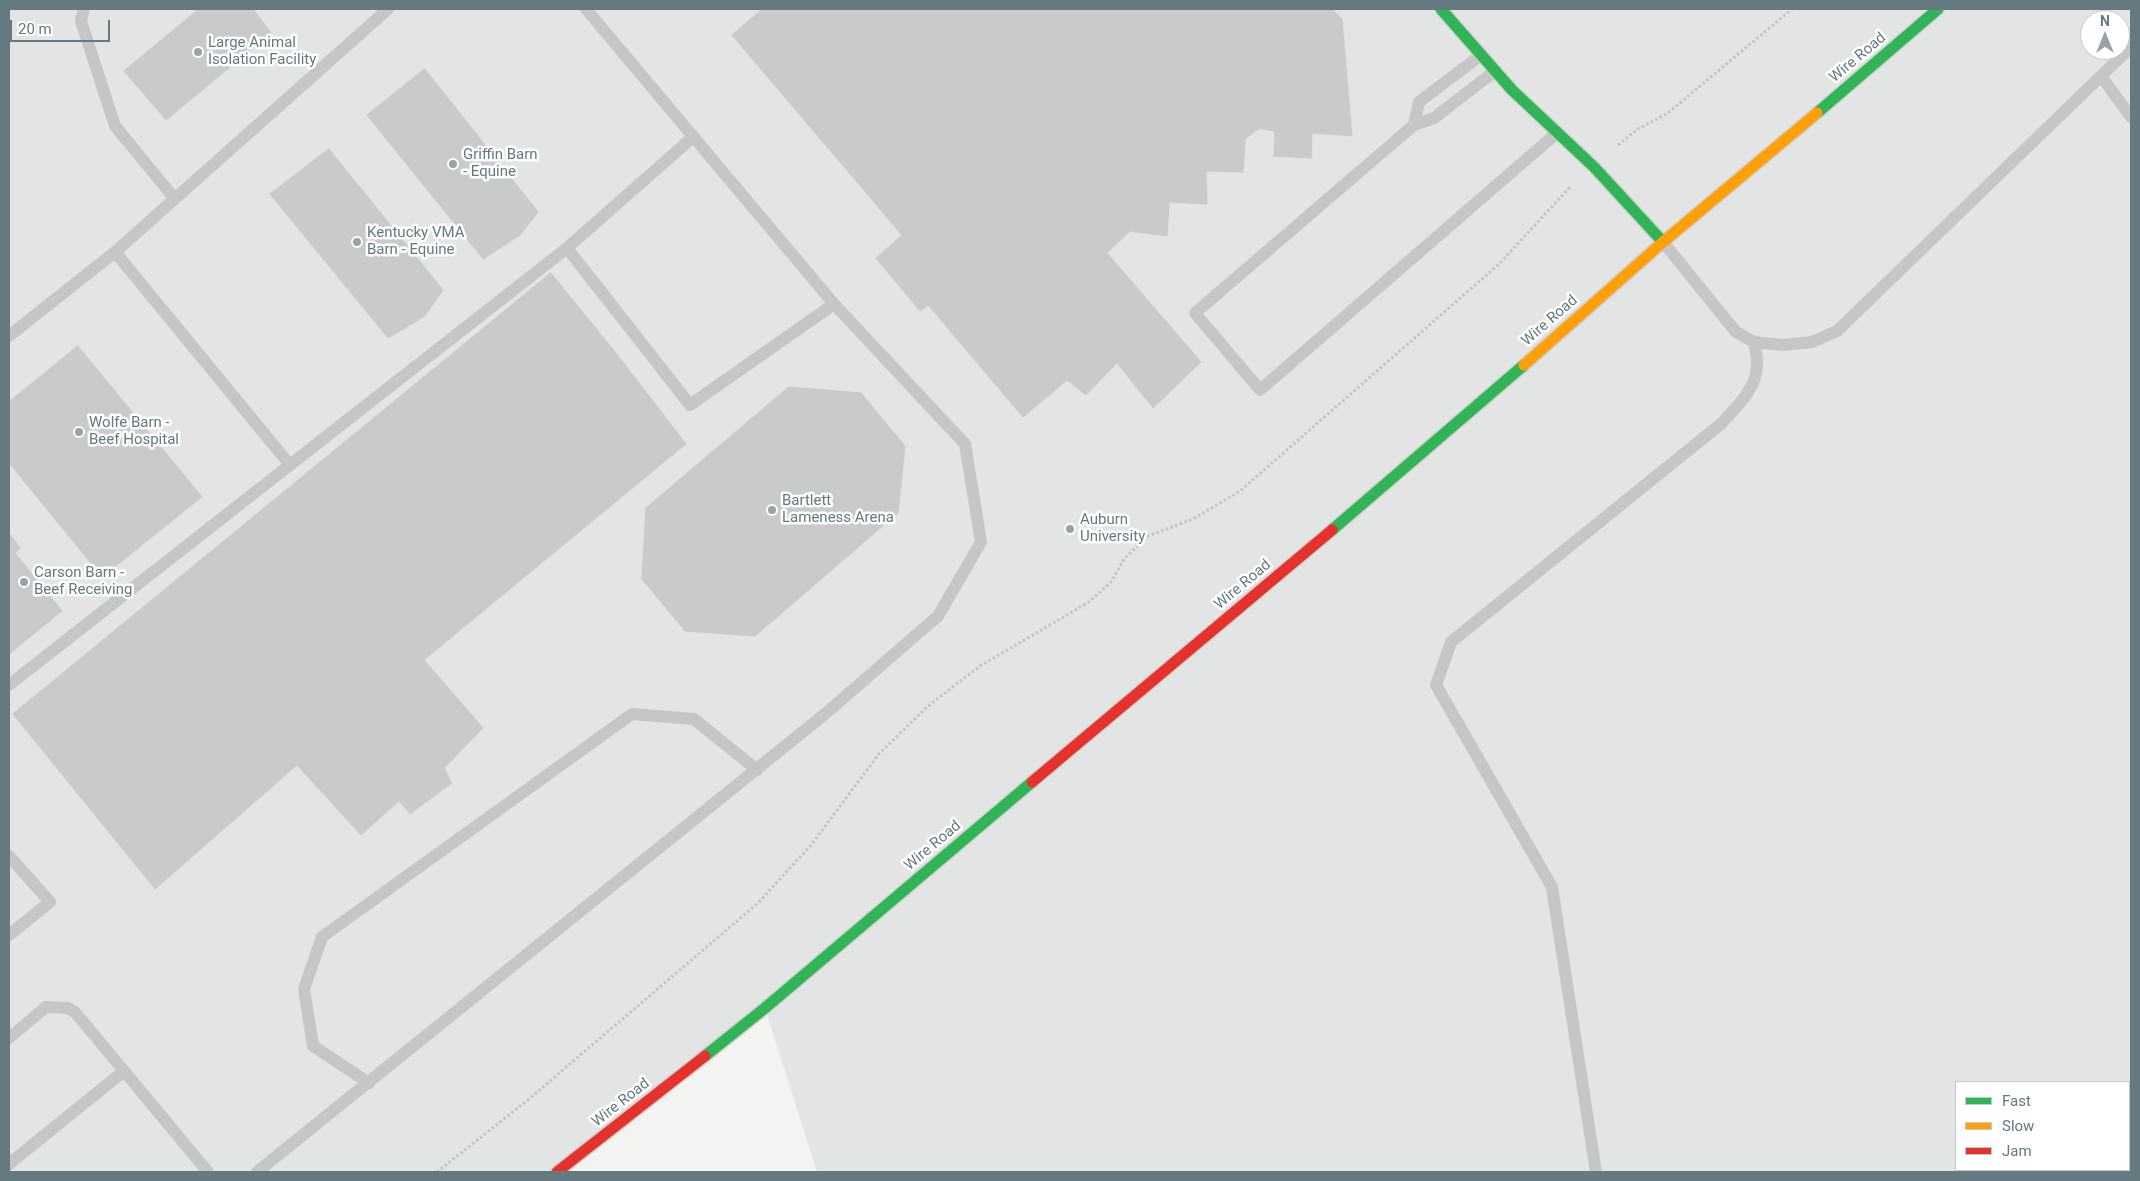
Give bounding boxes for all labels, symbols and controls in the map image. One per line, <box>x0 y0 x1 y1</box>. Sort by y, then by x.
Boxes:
scale bar <box>12 10 112 42</box>
north arrow <box>2080 10 2130 60</box>
text: N <box>2100 13 2110 29</box>
text: 20 m <box>18 20 52 38</box>
street label: Wire Road <box>1826 29 1890 87</box>
place label: Large Animal Isolation Facility <box>208 34 316 69</box>
marker: Large Animal Isolation Facility <box>192 46 204 58</box>
place label: Griffin Barn - Equine <box>463 146 538 181</box>
marker: Griffin Barn - Equine <box>447 158 459 170</box>
place label: Kentucky VMA Barn - Equine <box>367 224 464 259</box>
marker: Kentucky VMA Barn - Equine <box>351 236 363 248</box>
street label: Wire Road <box>1518 292 1582 350</box>
place label: Wolfe Barn - Beef Hospital <box>89 414 179 449</box>
marker: Wolfe Barn - Beef Hospital <box>73 426 85 438</box>
place label: Bartlett Lameness Arena <box>782 492 894 527</box>
marker: Bartlett Lameness Arena <box>766 504 778 516</box>
place label: Auburn University <box>1080 511 1145 546</box>
marker: Auburn University <box>1064 523 1076 535</box>
street label: Wire Road <box>1211 556 1275 614</box>
place label: Carson Barn - Beef Receiving <box>34 564 132 599</box>
marker: Carson Barn - Beef Receiving <box>18 576 30 588</box>
street label: Wire Road <box>901 817 965 875</box>
street label: Wire Road <box>589 1075 653 1131</box>
legend <box>1955 1081 2130 1171</box>
text: Fast <box>2002 1092 2031 1110</box>
text: Slow <box>2002 1117 2034 1135</box>
text: Jam <box>2002 1142 2032 1160</box>

